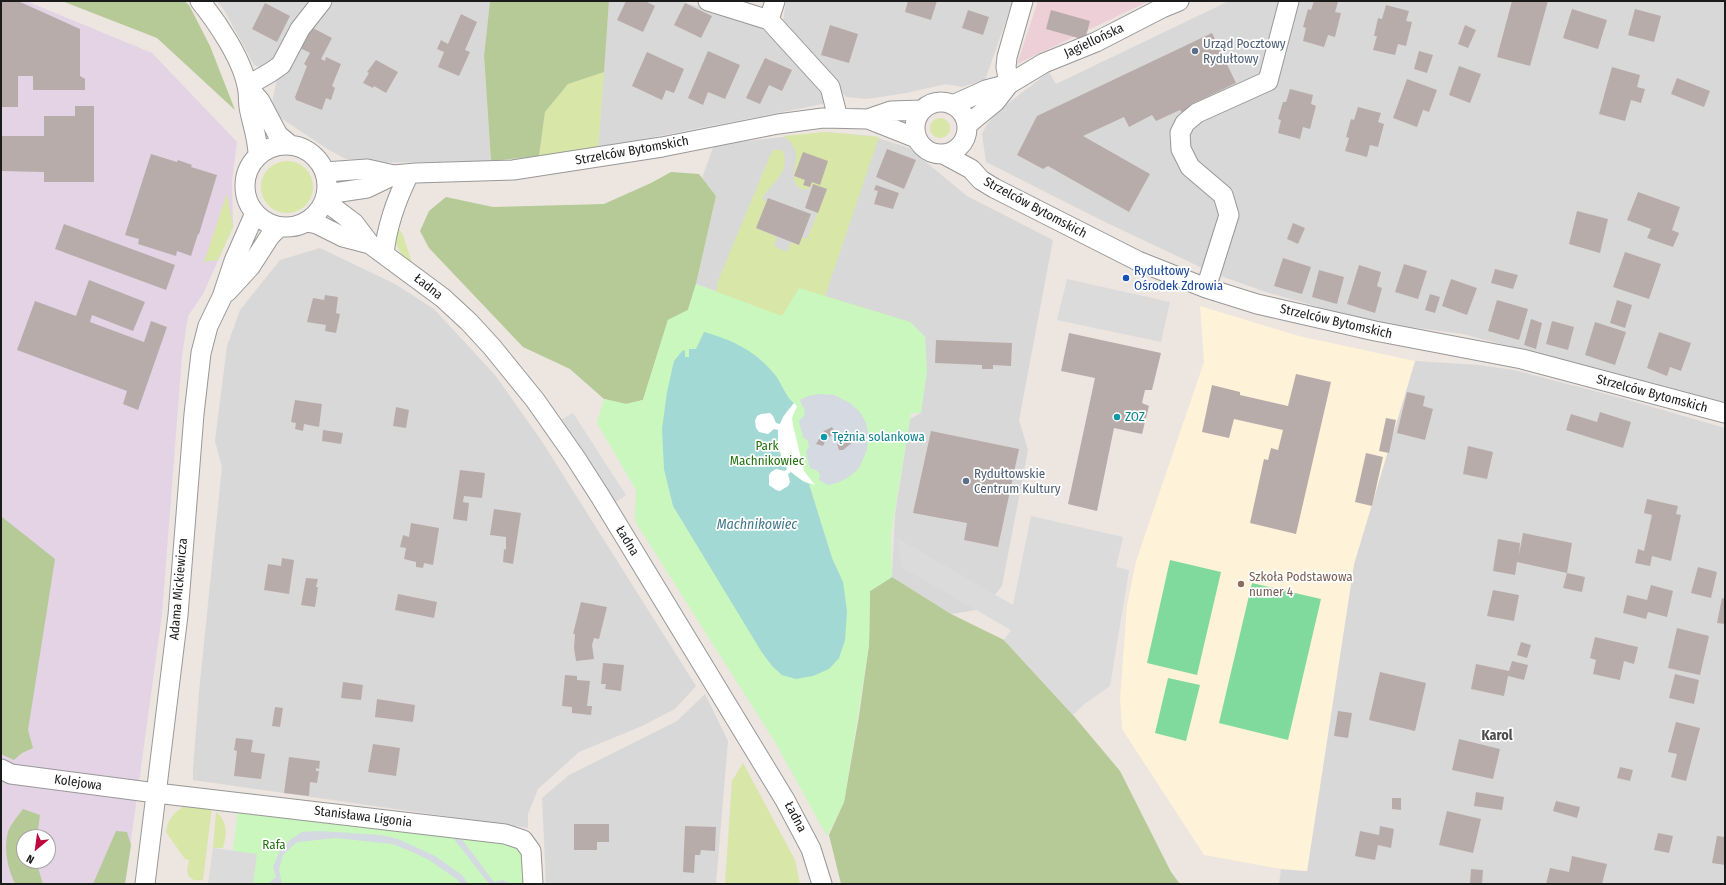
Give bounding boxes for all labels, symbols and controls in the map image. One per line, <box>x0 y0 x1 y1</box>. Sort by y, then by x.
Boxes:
street label: Jagiellońska <box>1062 20 1126 62</box>
place label: Urząd Pocztowy Rydułtowy <box>1203 36 1286 67</box>
marker: Urząd Pocztowy Rydułtowy <box>1190 46 1200 56</box>
street label: Strzelców Bytomskich <box>574 133 690 169</box>
street label: Strzelców Bytomskich <box>981 174 1089 242</box>
place label: Rydułtowy Ośrodek Zdrowia <box>1134 263 1223 294</box>
street label: Ładna <box>410 271 446 303</box>
marker: Rydułtowy Ośrodek Zdrowia <box>1121 273 1131 283</box>
street label: Strzelców Bytomskich <box>1278 301 1394 343</box>
street label: Strzelców Bytomskich <box>1595 372 1709 416</box>
place label: ZOZ <box>1125 409 1145 425</box>
marker: ZOZ <box>1112 412 1122 422</box>
place label: Tężnia solankowa <box>832 429 925 445</box>
marker: Tężnia solankowa <box>819 432 829 442</box>
park label: Park Machnikowiec <box>730 438 804 469</box>
place label: Rydułtowskie Centrum Kultury <box>974 466 1061 497</box>
marker: Rydułtowskie Centrum Kultury <box>961 476 971 486</box>
water label: Machnikowiec <box>717 517 797 533</box>
street label: Ładna <box>612 523 642 559</box>
street label: Adama Mickiewicza <box>167 537 191 641</box>
place label: Szkoła Podstawowa numer 4 <box>1249 569 1353 600</box>
marker: Szkoła Podstawowa numer 4 <box>1236 579 1246 589</box>
district label: Karol <box>1482 728 1512 744</box>
street label: Kolejowa <box>53 772 103 794</box>
street label: Ładna <box>780 799 810 835</box>
street label: Stanisława Ligonia <box>313 803 413 831</box>
north arrow <box>16 829 56 869</box>
park label: Rafa <box>262 837 286 853</box>
text: N <box>24 852 36 866</box>

